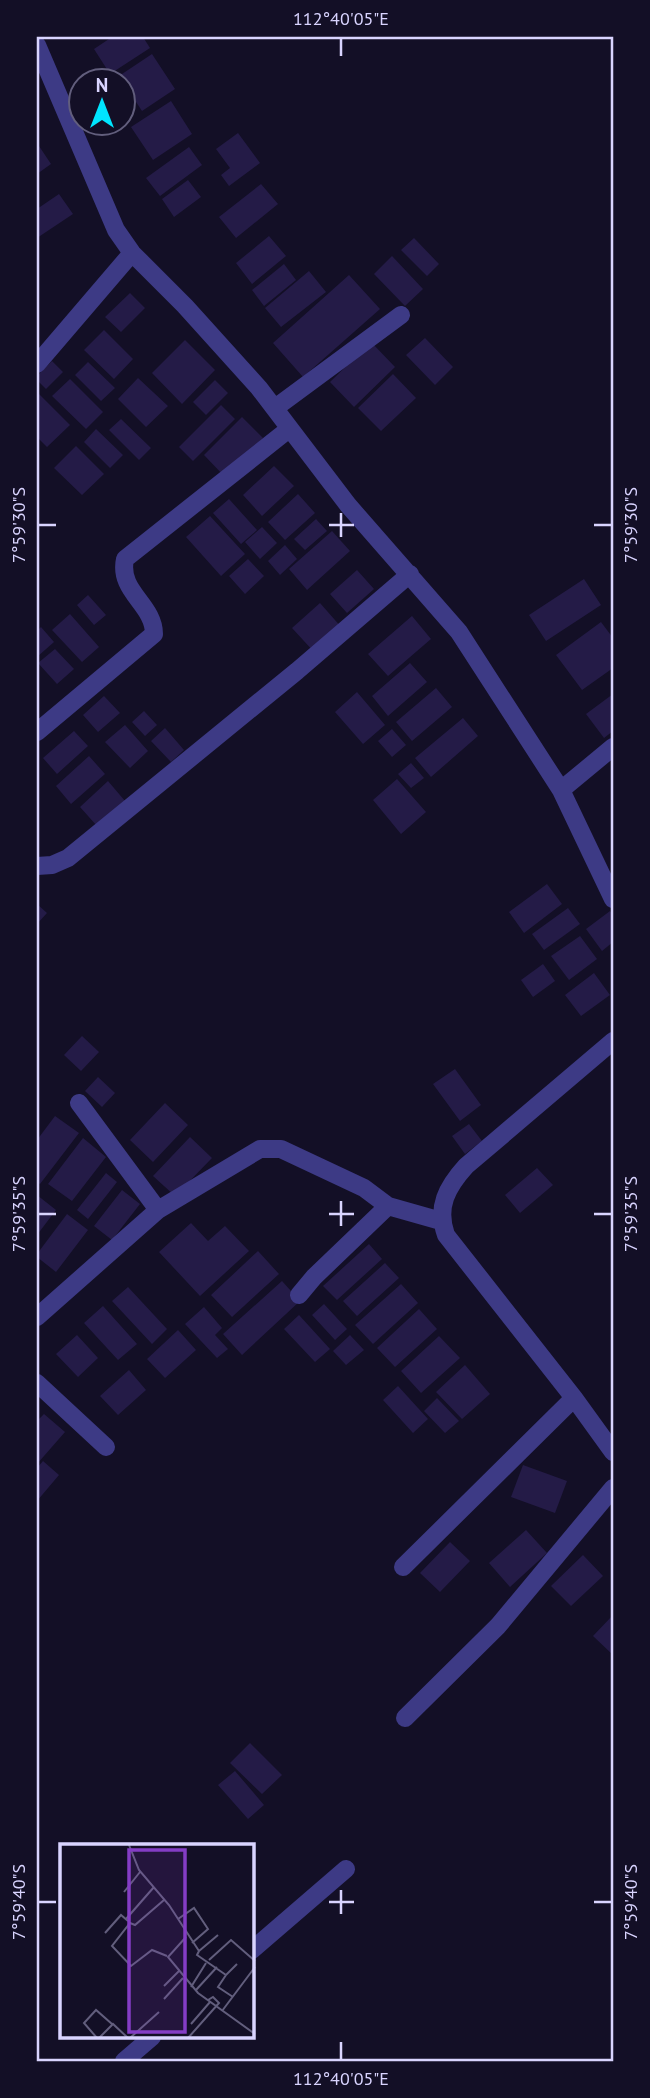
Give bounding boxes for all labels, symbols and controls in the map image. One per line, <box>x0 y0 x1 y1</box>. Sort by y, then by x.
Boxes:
text: 112°40'05"E <box>293 7 389 30</box>
north arrow <box>66 66 136 136</box>
text: N <box>96 73 108 97</box>
text: 7°59'30"S <box>7 487 30 563</box>
text: 7°59'30"S <box>619 487 642 563</box>
text: 7°59'35"S <box>7 1176 30 1252</box>
text: 7°59'35"S <box>619 1176 642 1252</box>
inset map <box>60 1844 254 2038</box>
text: 7°59'40"S <box>7 1864 30 1940</box>
text: 7°59'40"S <box>619 1864 642 1940</box>
text: 112°40'05"E <box>293 2067 389 2090</box>

